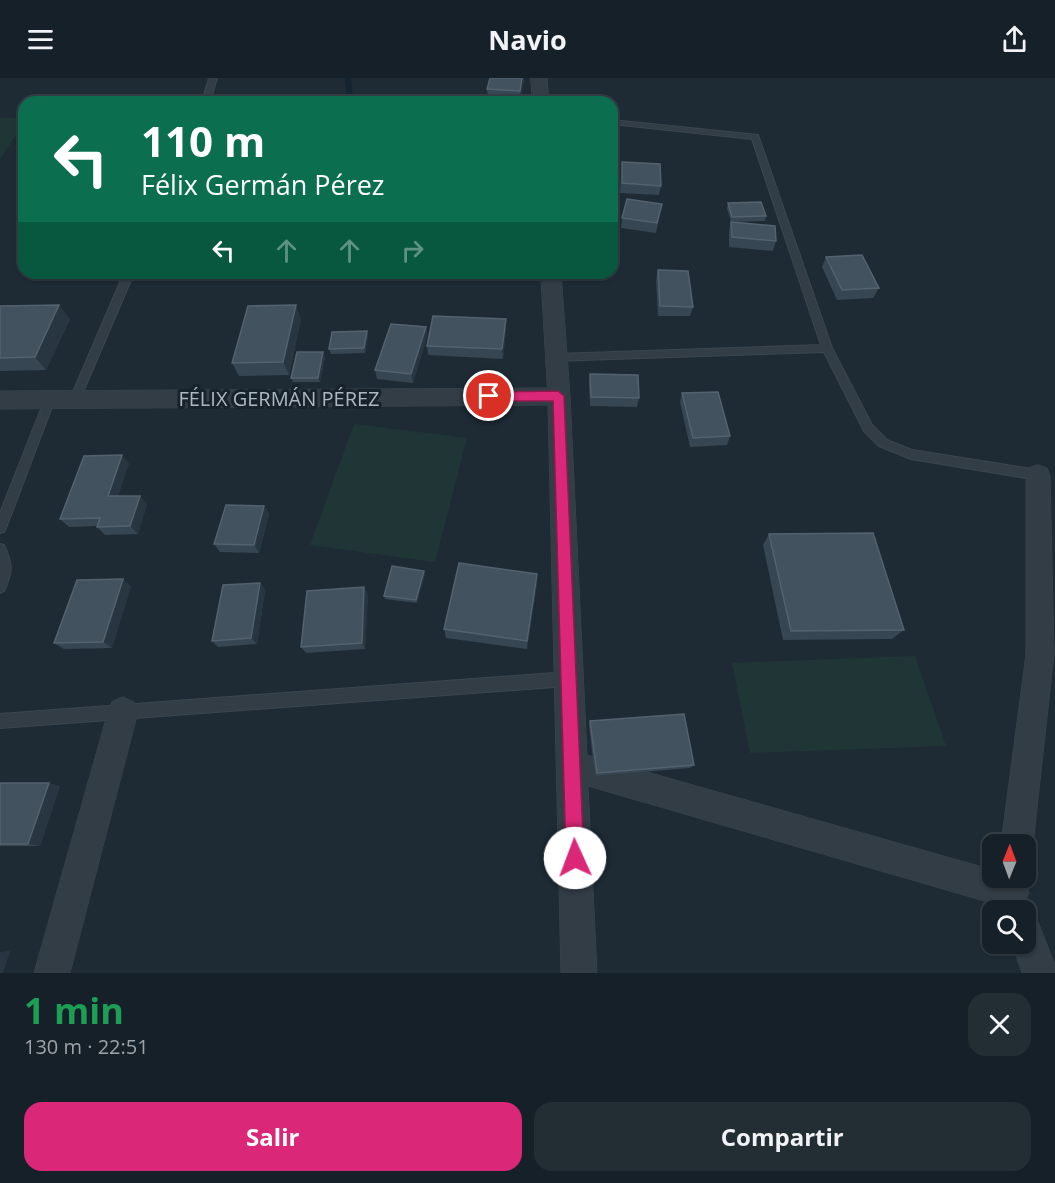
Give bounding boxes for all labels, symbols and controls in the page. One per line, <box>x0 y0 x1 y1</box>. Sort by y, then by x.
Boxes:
text: Navio <box>488 21 567 58</box>
icon: menu <box>24 23 57 56</box>
icon: share <box>998 23 1031 56</box>
text: 110 m <box>141 112 265 169</box>
icon: left <box>42 120 120 198</box>
text: Félix Germán Pérez <box>141 166 385 203</box>
icon: left <box>207 234 240 267</box>
icon: ahead <box>270 234 303 267</box>
icon: ahead <box>333 234 366 267</box>
icon: right <box>396 234 429 267</box>
pin <box>463 370 514 421</box>
icon: arrive <box>472 379 505 412</box>
street label: FÉLIX GERMÁN PÉREZ <box>178 385 380 412</box>
position arrow <box>543 826 607 890</box>
north arrow <box>982 834 1036 888</box>
map controls <box>982 834 1036 954</box>
button: search <box>982 900 1036 954</box>
text: 1 min <box>24 986 124 1035</box>
button: close <box>968 993 1031 1056</box>
text: 130 m · 22:51 <box>24 1033 149 1060</box>
button: Salir <box>24 1102 522 1171</box>
button: Compartir <box>534 1102 1031 1171</box>

